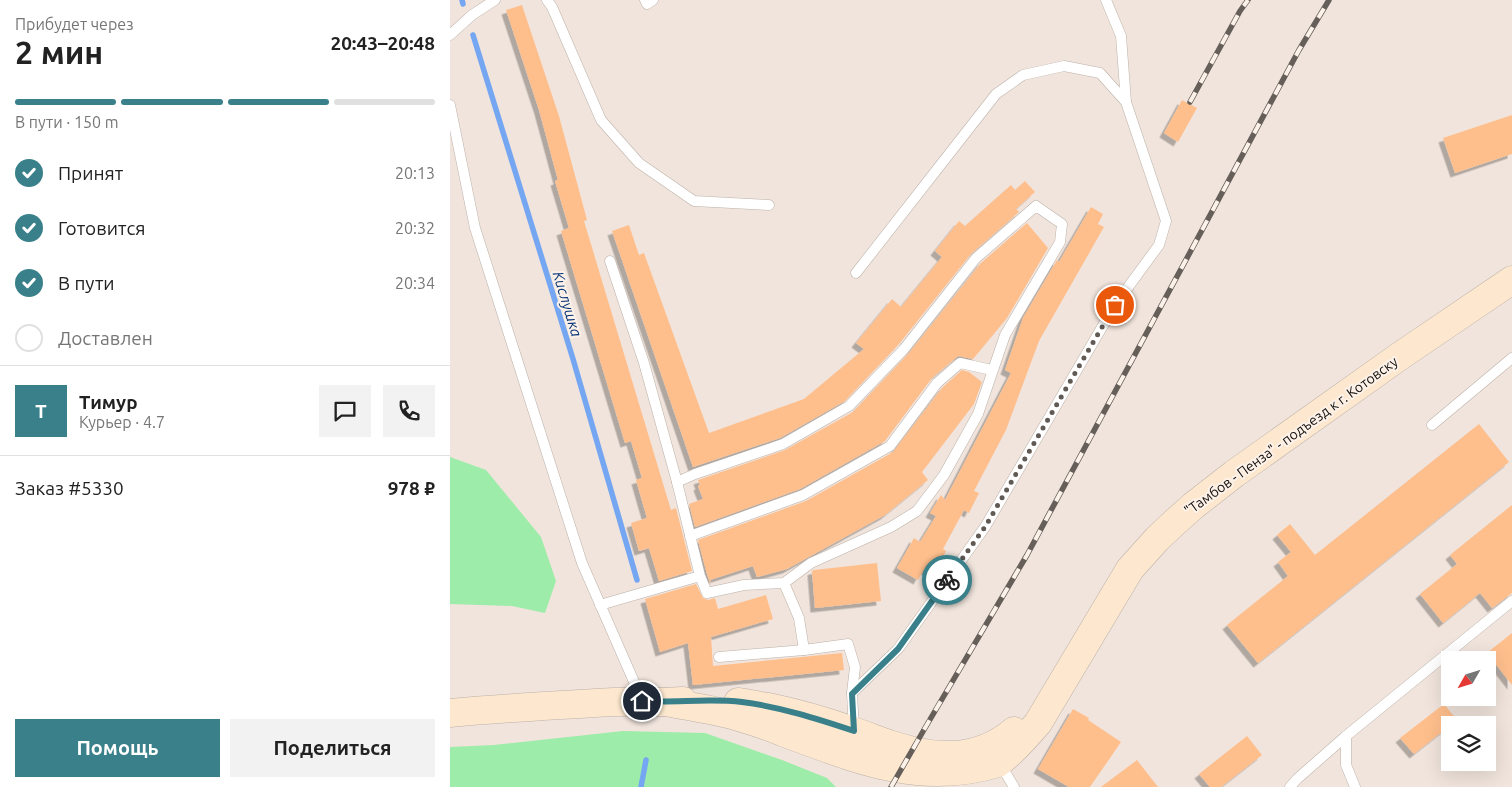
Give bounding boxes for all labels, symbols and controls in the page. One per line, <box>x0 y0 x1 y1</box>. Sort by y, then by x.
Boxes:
text: Прибудет через <box>15 15 134 33</box>
text: 20:43–20:48 <box>330 32 435 54</box>
text: 2 мин <box>15 34 103 70</box>
text: В пути · 150 m <box>15 113 118 131</box>
icon: check <box>15 159 43 187</box>
text: Принят <box>58 162 123 184</box>
text: 20:13 <box>395 164 435 182</box>
icon: check <box>15 214 43 242</box>
text: Готовится <box>58 217 145 239</box>
text: 20:32 <box>395 219 435 237</box>
icon: check <box>15 269 43 297</box>
water label: Кислушка <box>550 269 585 339</box>
text: В пути <box>58 272 115 294</box>
text: 20:34 <box>395 274 435 292</box>
pin <box>1094 284 1136 326</box>
icon: bag <box>1101 291 1129 319</box>
text: Доставлен <box>58 327 153 349</box>
street label: "Тамбов - Пенза" - подъезд к г. Котовску <box>1181 353 1401 519</box>
button: chat <box>319 385 371 437</box>
button: phone <box>383 385 435 437</box>
text: Тимур <box>79 391 138 413</box>
text: Т <box>35 400 47 422</box>
text: Курьер · 4.7 <box>79 413 165 431</box>
text: Заказ #5330 <box>15 477 124 499</box>
text: 978 ₽ <box>388 477 435 499</box>
courier <box>922 555 972 605</box>
icon: bike <box>933 566 961 594</box>
north arrow <box>1441 651 1496 706</box>
map controls <box>1441 651 1496 771</box>
pin <box>621 680 663 722</box>
icon: home <box>628 687 656 715</box>
button: layers <box>1441 716 1496 771</box>
button: Помощь <box>15 719 220 777</box>
button: Поделиться <box>230 719 435 777</box>

